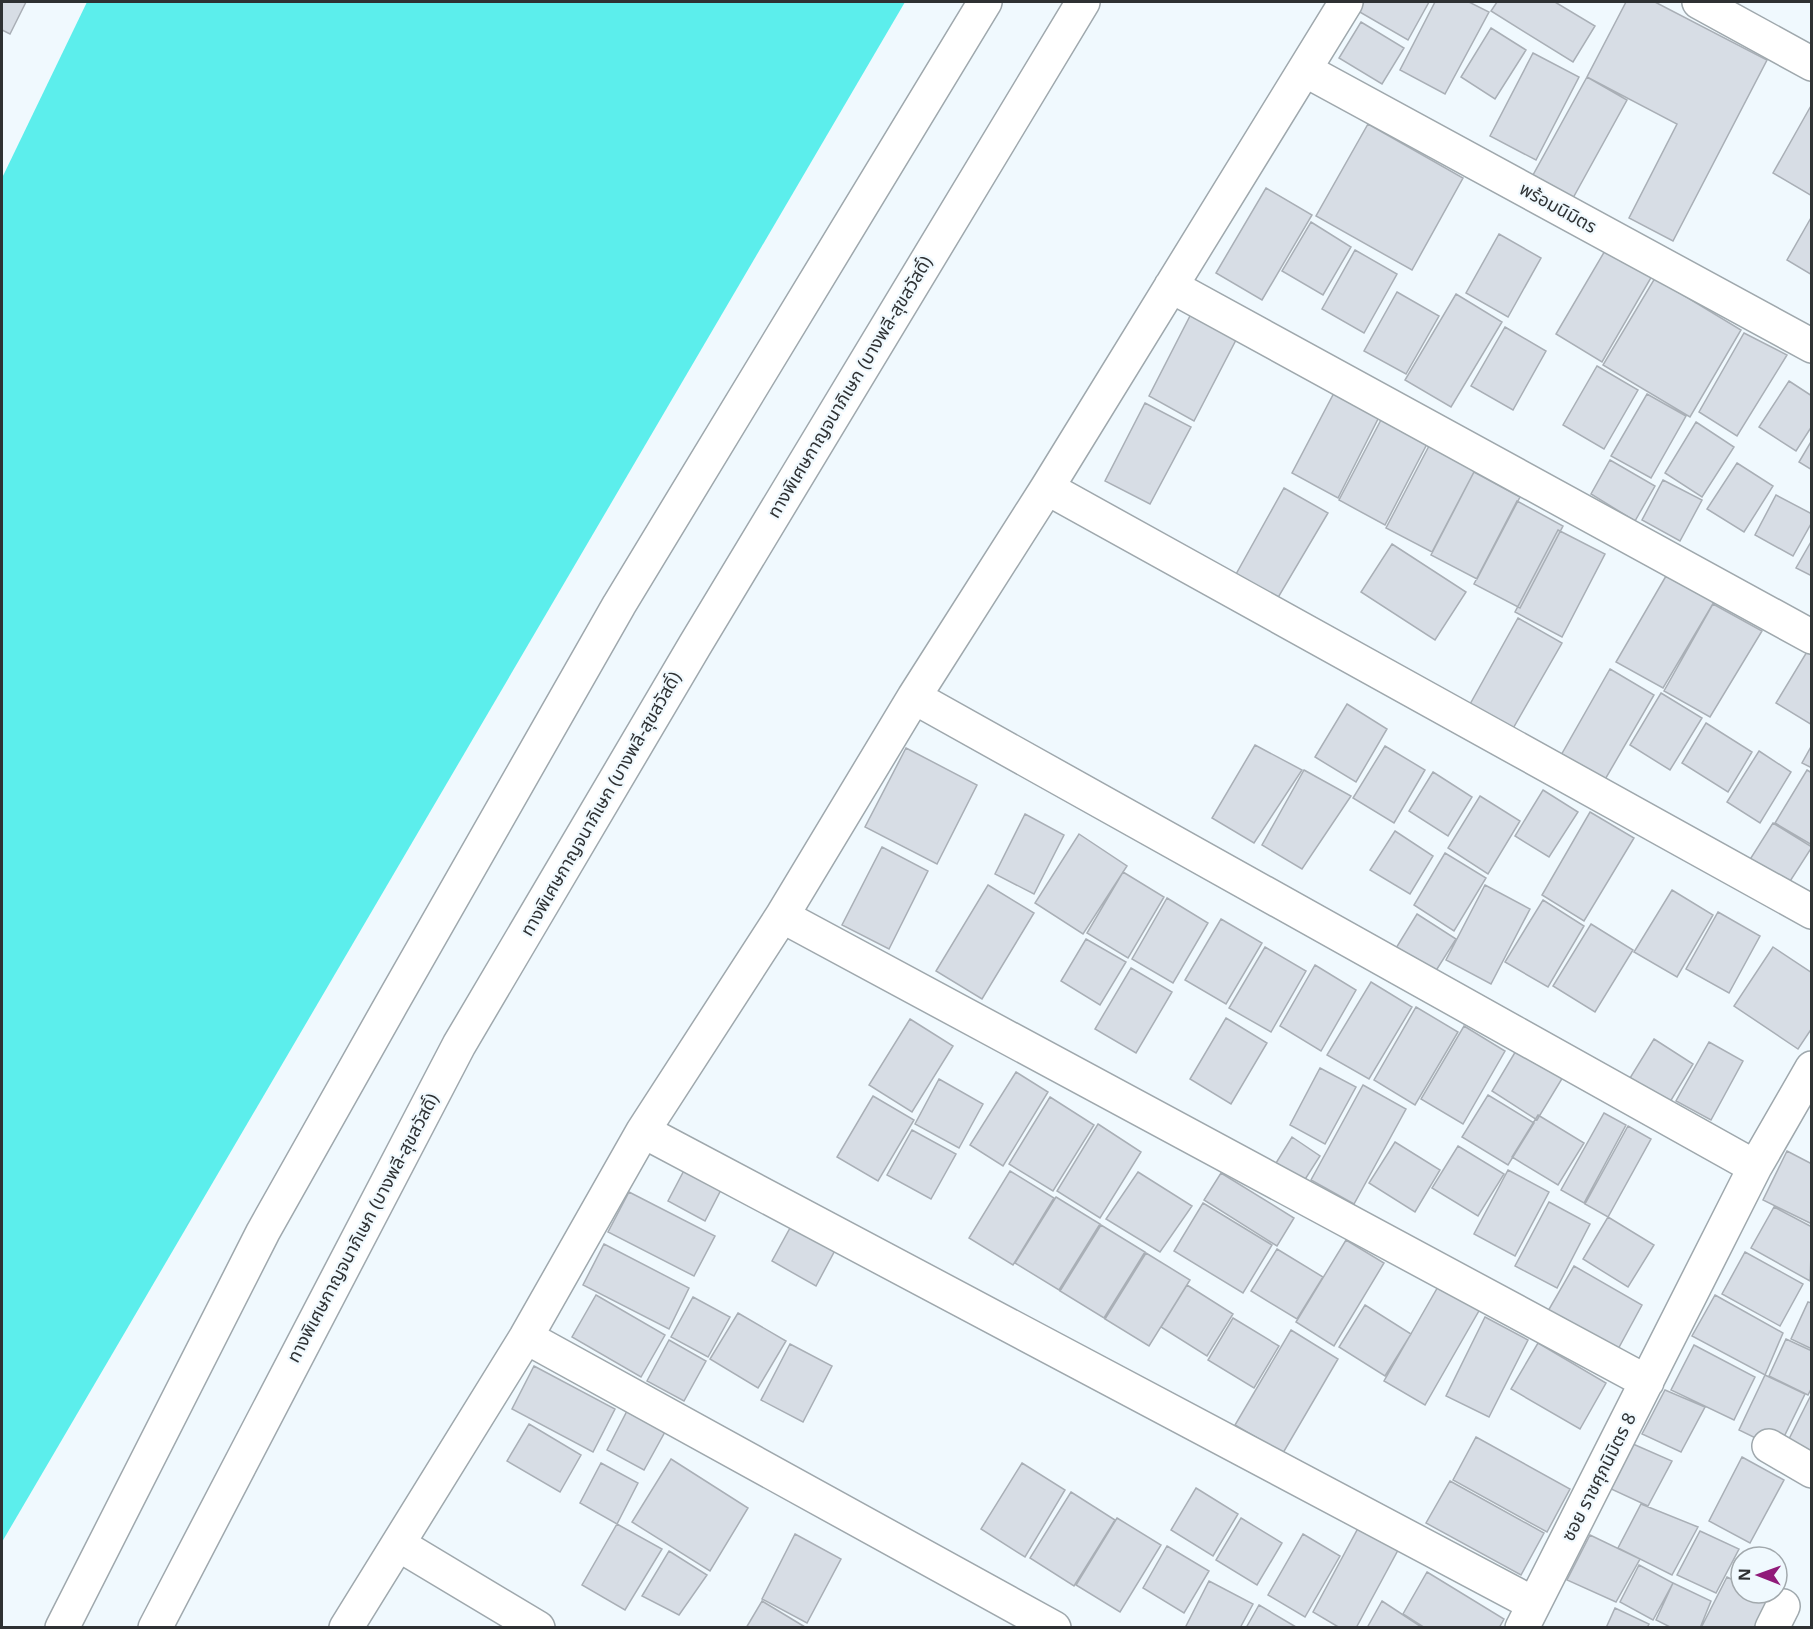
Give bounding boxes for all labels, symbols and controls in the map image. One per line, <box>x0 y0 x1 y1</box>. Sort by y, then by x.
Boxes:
street label: พร้อมนิมิตร <box>1515 176 1602 238</box>
street label: ทางพิเศษกาญจนาภิเษก (บางพลี-สุขสวัสดิ์) <box>761 251 937 522</box>
street label: ทางพิเศษกาญจนาภิเษก (บางพลี-สุขสวัสดิ์) <box>514 667 686 940</box>
street label: ทางพิเศษกาญจนาภิเษก (บางพลี-สุขสวัสดิ์) <box>281 1089 444 1366</box>
street label: ซอย ราชศุภนิมิตร 8 <box>1555 1408 1641 1545</box>
north arrow <box>1729 1545 1789 1605</box>
text: N <box>1733 1568 1755 1581</box>

